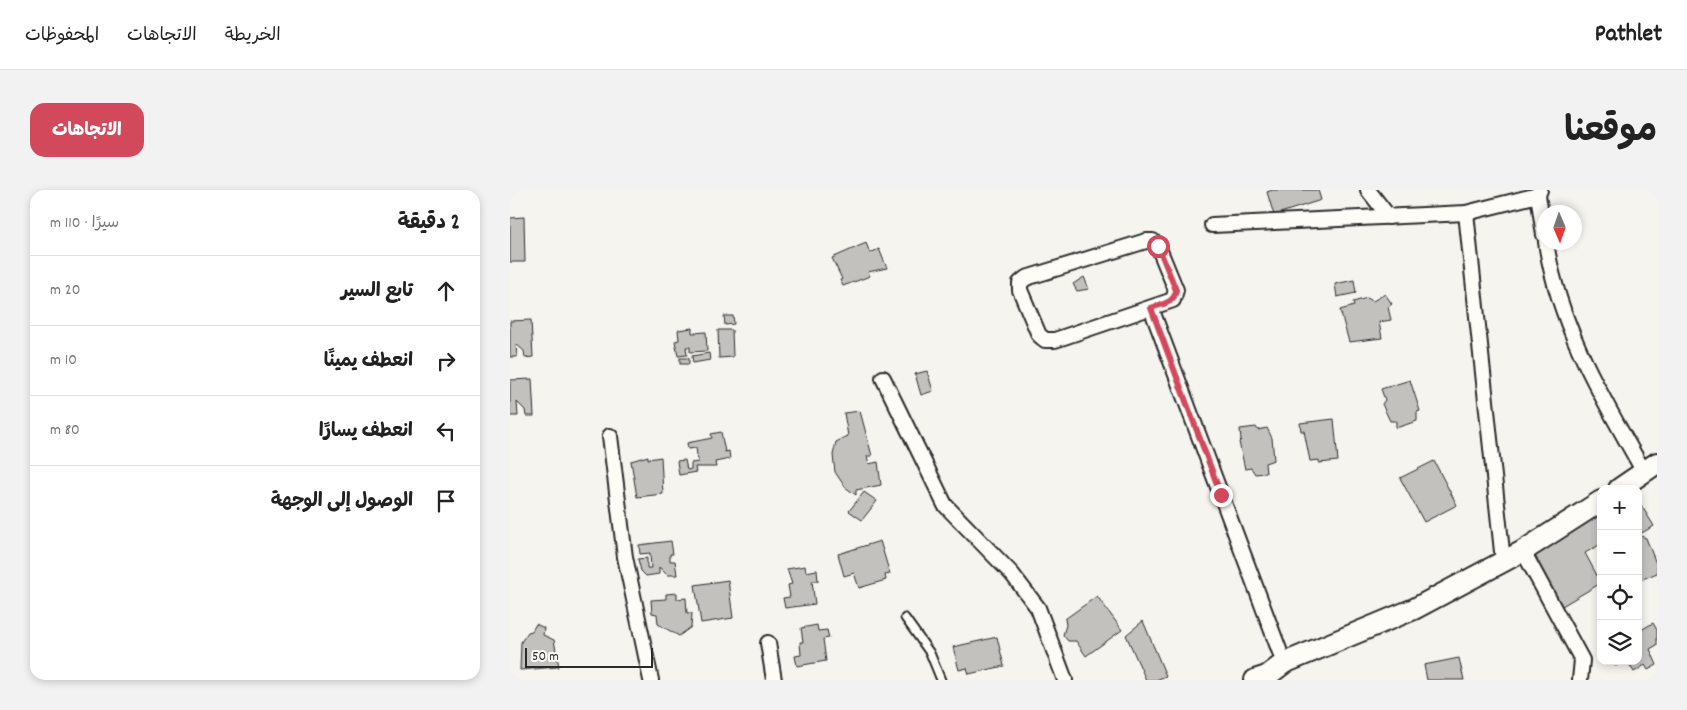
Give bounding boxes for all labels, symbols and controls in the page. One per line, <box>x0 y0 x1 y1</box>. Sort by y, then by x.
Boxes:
text: Pathlet <box>1595 18 1662 52</box>
text: المحفوظات <box>25 24 99 49</box>
text: الاتجاهات <box>127 24 197 49</box>
text: الخريطة <box>225 24 281 49</box>
button: الاتجاهات <box>30 103 144 157</box>
text: موقعنا <box>1564 108 1657 158</box>
north arrow <box>1537 205 1582 250</box>
text: 2 دقيقة <box>398 209 460 239</box>
text: سيرًا · 110 m <box>50 212 119 235</box>
route start <box>1147 235 1170 258</box>
icon: ahead <box>432 277 460 305</box>
text: 20 m <box>50 279 80 302</box>
text: تابع السير <box>341 279 413 306</box>
icon: right <box>432 347 460 375</box>
text: 10 m <box>50 349 77 372</box>
text: انعطف يمينًا <box>324 349 413 376</box>
icon: left <box>432 417 460 445</box>
text: 80 m <box>50 419 80 442</box>
text: انعطف يسارًا <box>319 419 413 446</box>
route end <box>1210 484 1233 507</box>
map controls <box>1597 485 1642 665</box>
button: + <box>1597 485 1642 530</box>
icon: arrive <box>432 487 460 515</box>
text: الوصول إلى الوجهة <box>271 489 413 516</box>
button: − <box>1597 530 1642 575</box>
button: locate <box>1597 575 1642 620</box>
button: layers <box>1597 620 1642 665</box>
scale bar <box>525 645 652 668</box>
text: 50 m <box>532 647 559 667</box>

